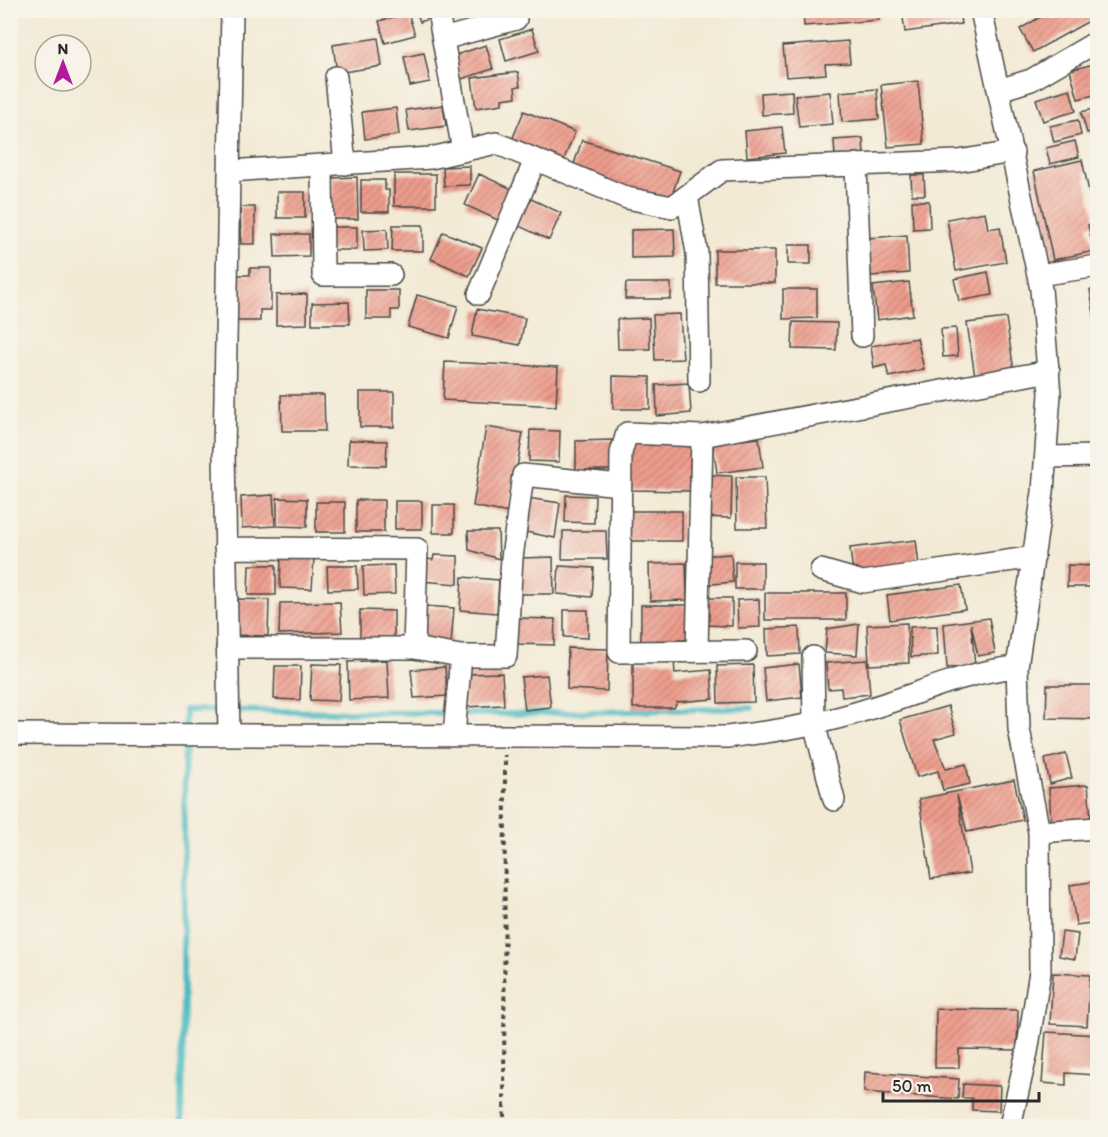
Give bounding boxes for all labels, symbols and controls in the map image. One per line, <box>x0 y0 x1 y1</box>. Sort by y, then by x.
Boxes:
north arrow <box>33 33 93 93</box>
text: N <box>58 39 68 58</box>
scale bar <box>883 1065 1039 1103</box>
text: 50 m <box>892 1075 932 1097</box>

